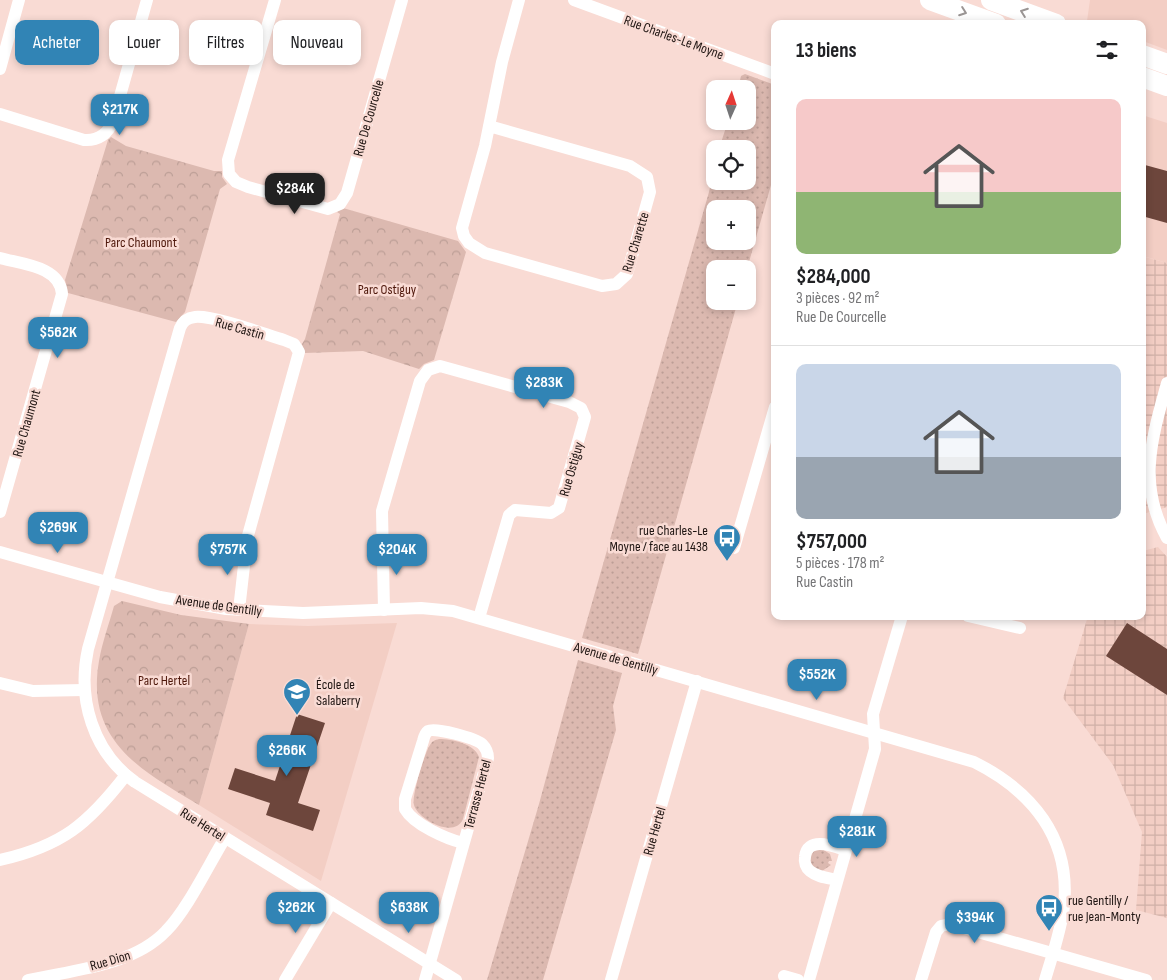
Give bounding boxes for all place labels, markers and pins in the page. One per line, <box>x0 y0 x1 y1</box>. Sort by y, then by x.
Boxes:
pin: $217K <box>85 94 155 136</box>
pin: $284K <box>260 172 330 215</box>
pin: $562K <box>23 316 93 359</box>
pin: $283K <box>509 366 579 409</box>
pin: $269K <box>23 512 93 554</box>
place label: rue Charles-Le Moyne / face au 1438 <box>609 522 708 555</box>
bus stop icon: rue Charles-Le Moyne / face au 1438 <box>712 523 742 562</box>
pin: $757K <box>193 534 263 576</box>
pin: $204K <box>362 534 432 576</box>
pin: $552K <box>782 658 852 701</box>
place label: École de Salaberry <box>316 676 361 709</box>
school or university icon: École de Salaberry <box>282 677 312 716</box>
pin: $266K <box>252 734 322 777</box>
pin: $281K <box>822 816 892 858</box>
pin: $262K <box>261 892 331 934</box>
pin: $638K <box>374 892 444 934</box>
place label: rue Gentilly / rue Jean-Monty <box>1068 892 1141 925</box>
bus stop icon: rue Gentilly / rue Jean-Monty <box>1034 893 1064 932</box>
pin: $394K <box>940 902 1010 944</box>

